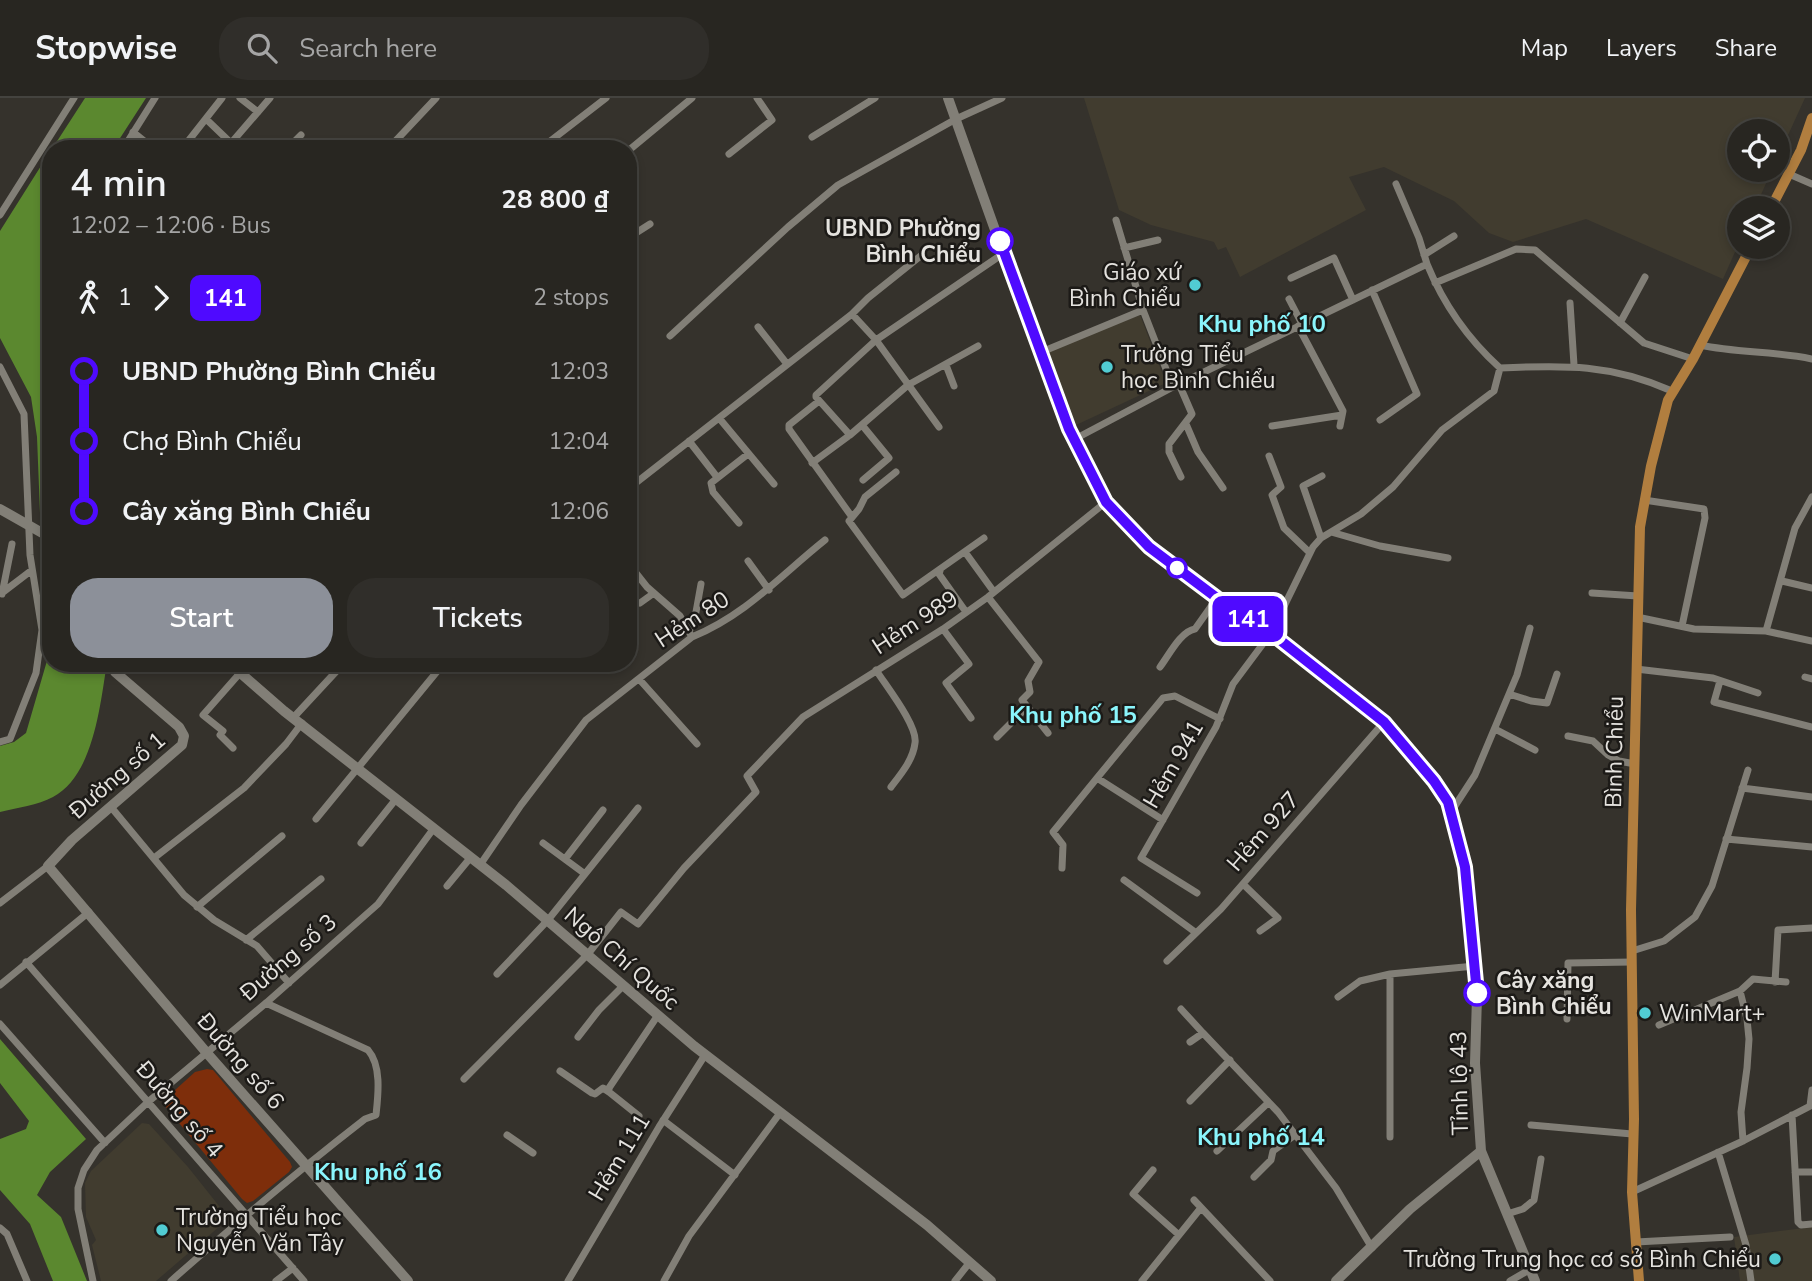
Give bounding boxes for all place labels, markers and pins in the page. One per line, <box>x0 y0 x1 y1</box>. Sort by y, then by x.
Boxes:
place label: UBND Phường Bình Chiểu <box>825 213 981 270</box>
marker: UBND Phường Bình Chiểu <box>987 228 1013 254</box>
place label: Giáo xứ Bình Chiểu <box>1069 257 1182 314</box>
marker: Giáo xứ Bình Chiểu <box>1187 277 1203 293</box>
place label: Trường Tiểu học Bình Chiểu <box>1121 339 1275 396</box>
marker: Trường Tiểu học Bình Chiểu <box>1099 359 1115 375</box>
unlabelled marker <box>1167 558 1187 578</box>
place label: Cây xăng Bình Chiểu <box>1496 965 1612 1022</box>
marker: Cây xăng Bình Chiểu <box>1464 980 1490 1006</box>
place label: WinMart+ <box>1659 998 1765 1029</box>
marker: WinMart+ <box>1637 1005 1653 1021</box>
place label: Trường Tiểu học Nguyễn Văn Tây <box>176 1202 344 1259</box>
marker: Trường Tiểu học Nguyễn Văn Tây <box>154 1222 170 1238</box>
place label: Trường Trung học cơ sở Bình Chiểu <box>1404 1244 1761 1275</box>
marker: Trường Trung học cơ sở Bình Chiểu <box>1767 1251 1783 1267</box>

